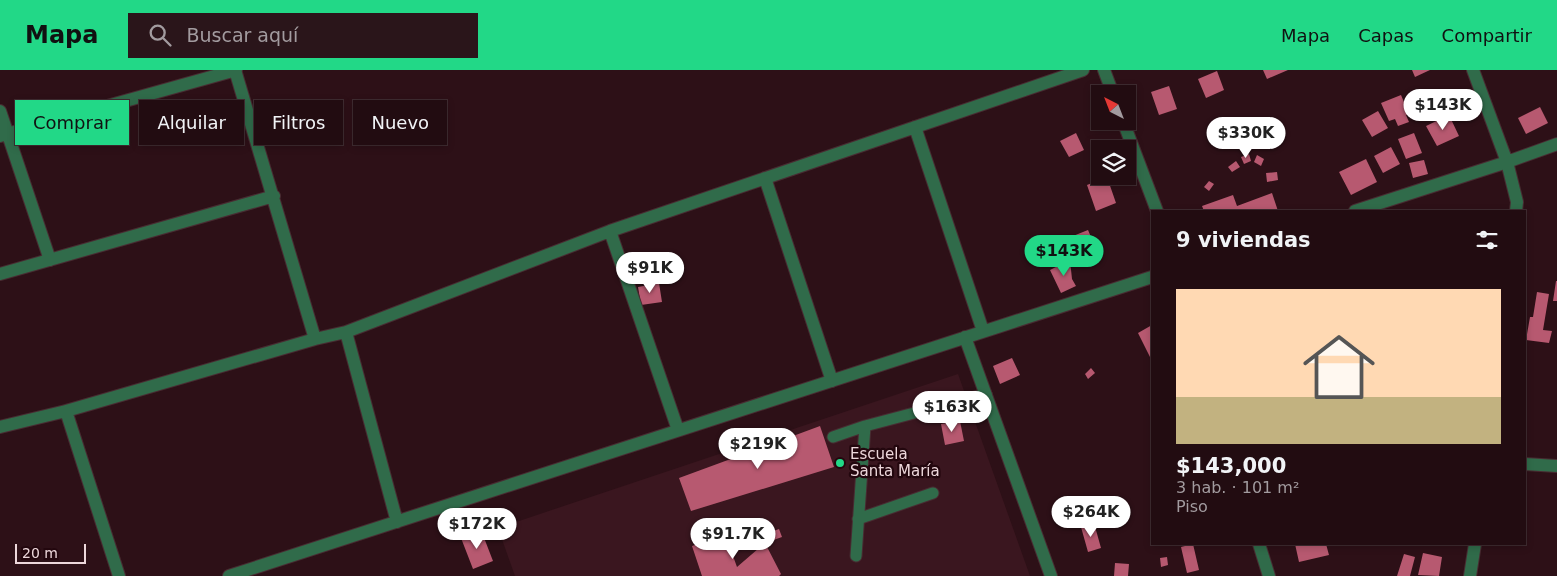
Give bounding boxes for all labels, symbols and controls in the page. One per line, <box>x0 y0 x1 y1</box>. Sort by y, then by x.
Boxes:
search box <box>128 13 478 58</box>
text: Mapa <box>25 21 98 49</box>
icon: search <box>146 21 174 49</box>
text: Buscar aquí <box>186 24 298 46</box>
text: Mapa <box>1281 25 1330 46</box>
text: Capas <box>1358 25 1414 46</box>
text: Compartir <box>1442 25 1532 46</box>
north arrow <box>1091 85 1136 130</box>
map controls <box>1091 85 1136 185</box>
pin: $143K <box>1408 88 1478 131</box>
text: $143K <box>1415 95 1471 114</box>
chip: Comprar <box>15 100 129 145</box>
chip: Alquilar <box>139 100 244 145</box>
chip: Filtros <box>254 100 343 145</box>
chip: Nuevo <box>353 100 447 145</box>
pin: $330K <box>1211 116 1281 159</box>
text: $330K <box>1218 123 1274 142</box>
button: layers <box>1091 140 1136 185</box>
icon: filters <box>1473 226 1501 254</box>
text: 9 viviendas <box>1176 228 1311 252</box>
pin: $143K <box>1029 234 1099 277</box>
text: $143K <box>1036 241 1092 260</box>
pin: $91K <box>620 252 680 294</box>
text: $91K <box>627 258 673 277</box>
icon: home <box>1294 322 1384 412</box>
pin: $163K <box>917 390 987 433</box>
text: $163K <box>924 397 980 416</box>
pin: $219K <box>723 428 793 470</box>
text: $219K <box>730 434 786 453</box>
place label: Escuela Santa María <box>850 445 940 480</box>
text: $143,000 <box>1176 454 1286 478</box>
marker: Escuela Santa María <box>834 457 846 469</box>
text: 3 hab. · 101 m² <box>1176 478 1299 497</box>
pin: $264K <box>1056 496 1126 538</box>
text: Piso <box>1176 497 1208 516</box>
text: $264K <box>1063 502 1119 521</box>
pin: $172K <box>442 508 512 550</box>
text: $172K <box>449 514 505 533</box>
pin: $91.7K <box>692 518 774 560</box>
text: $91.7K <box>701 524 765 543</box>
scale bar <box>15 541 86 564</box>
text: 20 m <box>22 545 58 561</box>

